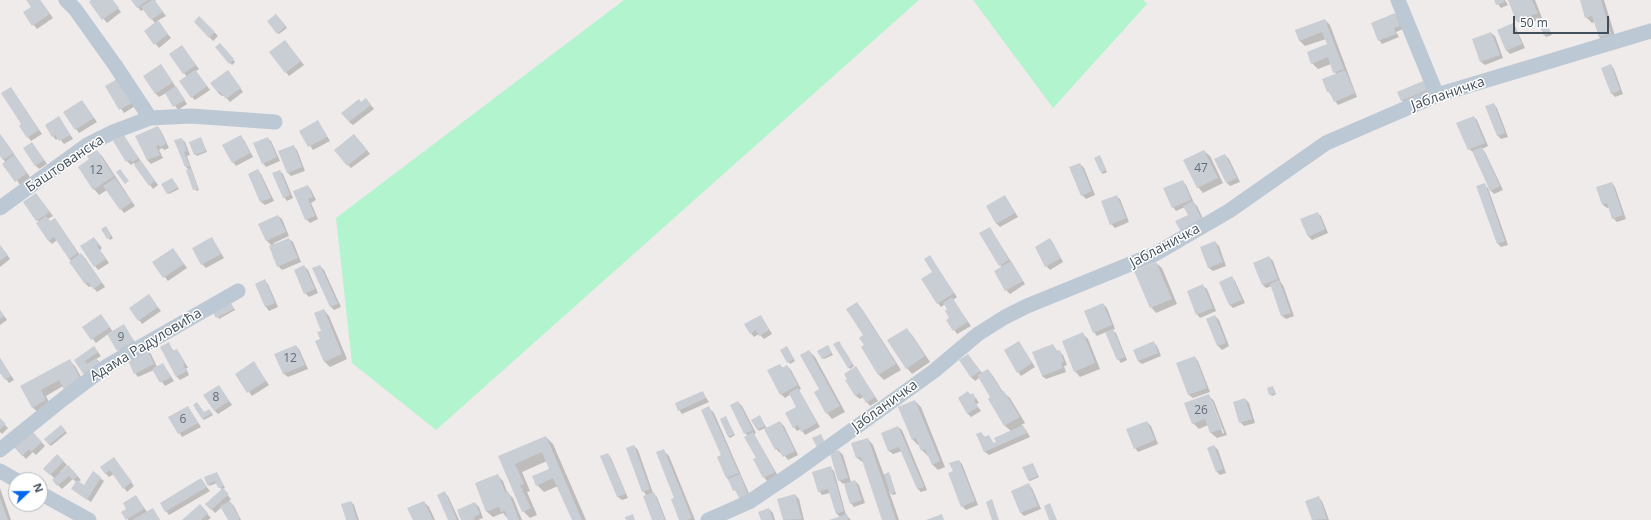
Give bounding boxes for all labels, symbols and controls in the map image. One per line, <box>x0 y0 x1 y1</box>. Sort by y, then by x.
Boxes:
scale bar <box>1515 8 1611 34</box>
text: 50 m <box>1520 14 1548 31</box>
street label: Јабланичка <box>1409 74 1487 114</box>
street label: Баштованска <box>23 132 107 196</box>
house number: 47 <box>1194 162 1208 176</box>
house number: 12 <box>89 164 103 178</box>
street label: Јабланичка <box>1127 221 1203 271</box>
street label: Адама Радуловића <box>87 305 205 385</box>
house number: 9 <box>118 331 124 345</box>
house number: 12 <box>283 352 297 366</box>
street label: Јабланичка <box>849 377 921 435</box>
house number: 8 <box>213 391 219 405</box>
house number: 26 <box>1194 404 1208 418</box>
house number: 6 <box>180 413 186 427</box>
north arrow <box>8 472 48 512</box>
text: N <box>30 481 47 495</box>

